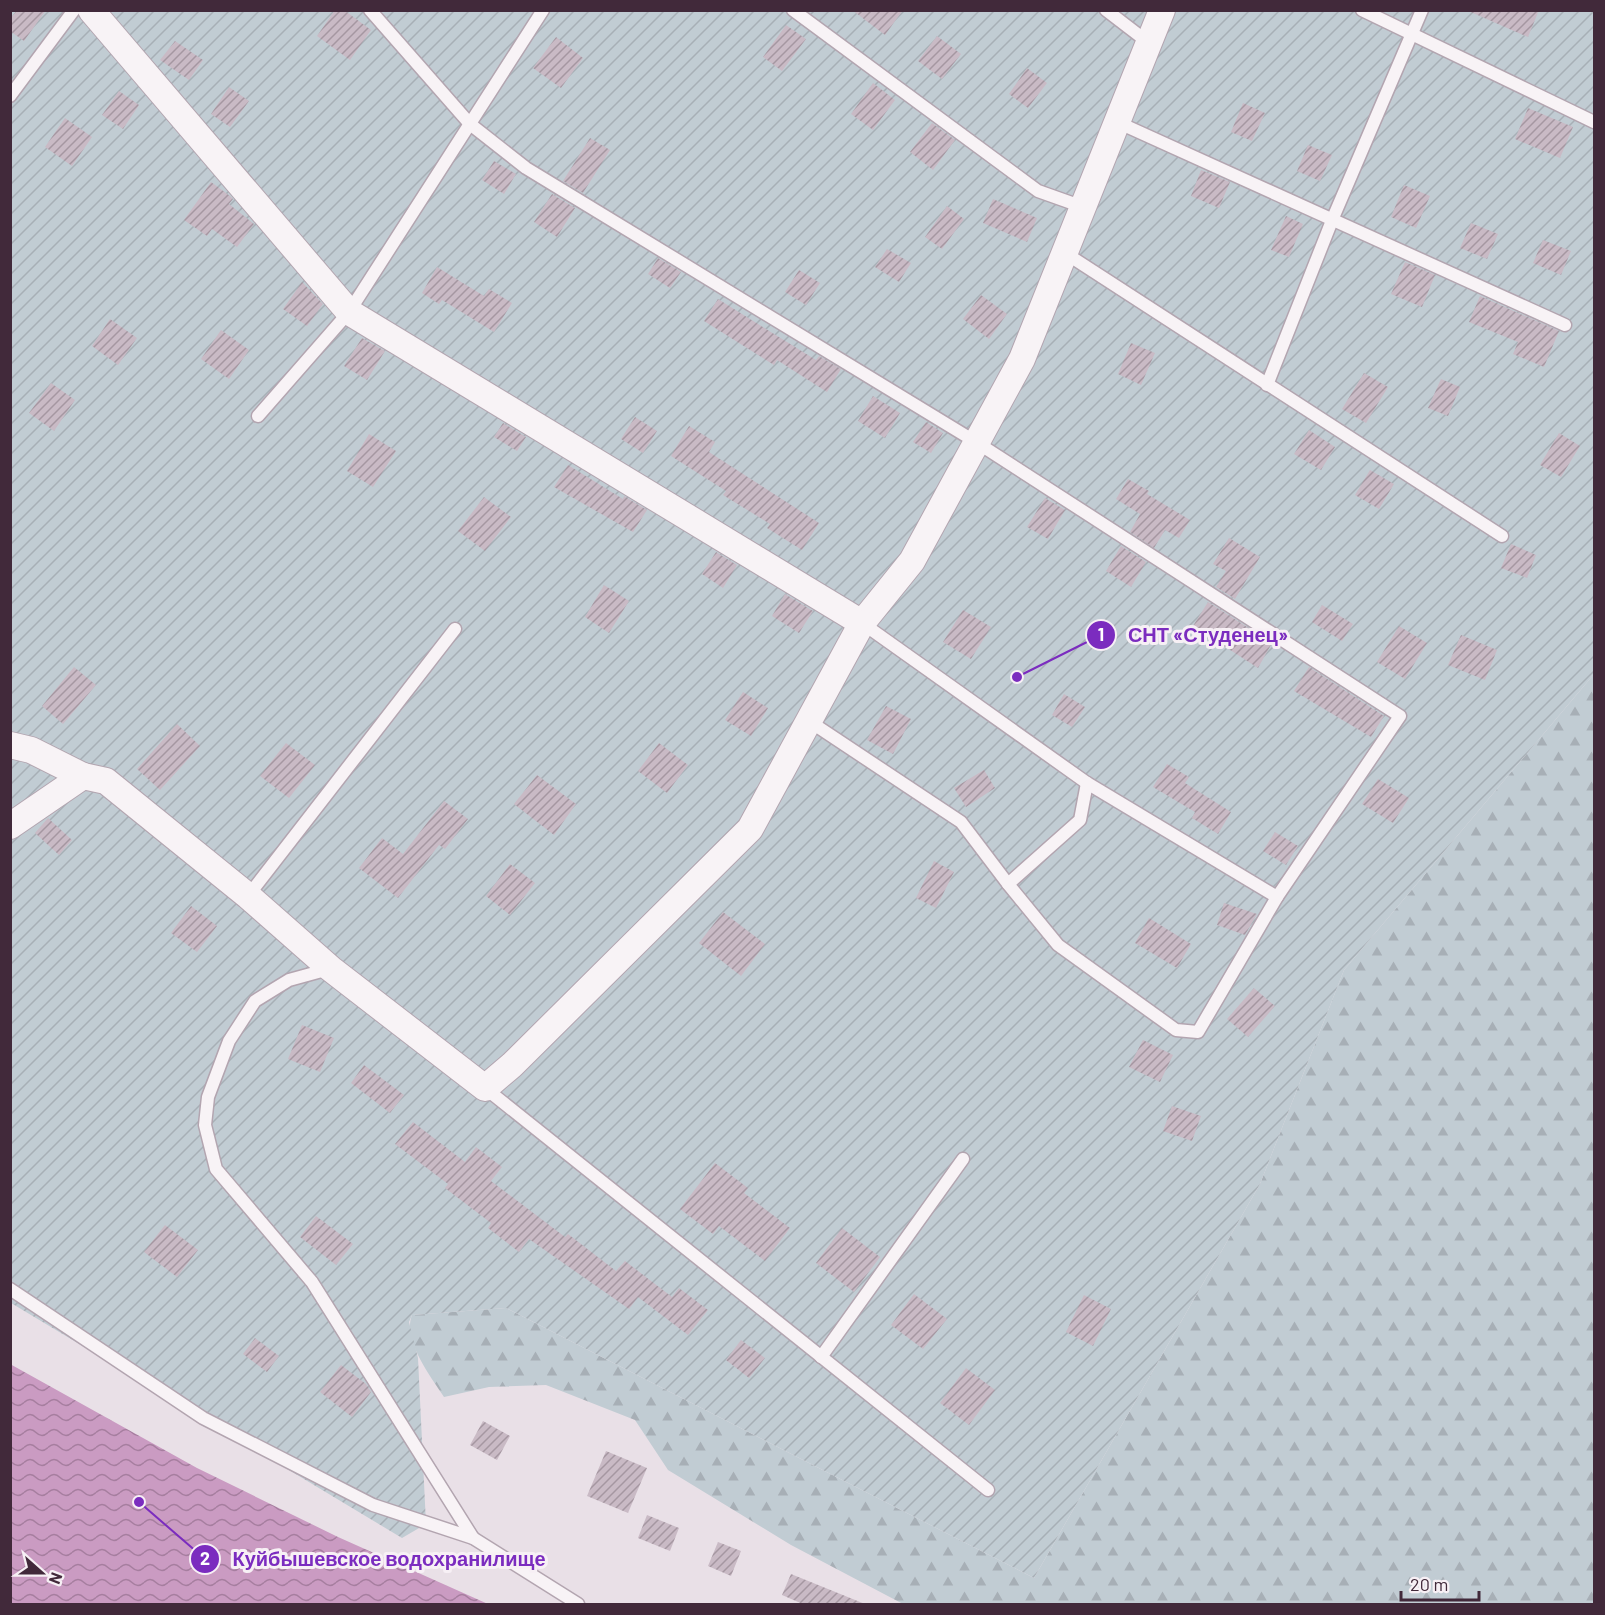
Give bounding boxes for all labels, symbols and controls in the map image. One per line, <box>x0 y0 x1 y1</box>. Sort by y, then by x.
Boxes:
callout: СНТ «Студенец» <box>1086 616 1300 654</box>
text: СНТ «Студенец» <box>1128 622 1288 646</box>
text: 1 <box>1098 623 1104 645</box>
callout: Куйбышевское водохранилище <box>190 1540 557 1578</box>
north arrow <box>12 1543 72 1603</box>
text: Куйбышевское водохранилище <box>232 1546 546 1570</box>
text: 2 <box>200 1547 210 1569</box>
scale bar <box>1401 1564 1479 1602</box>
text: N <box>46 1570 67 1587</box>
text: 20 m <box>1410 1573 1448 1595</box>

